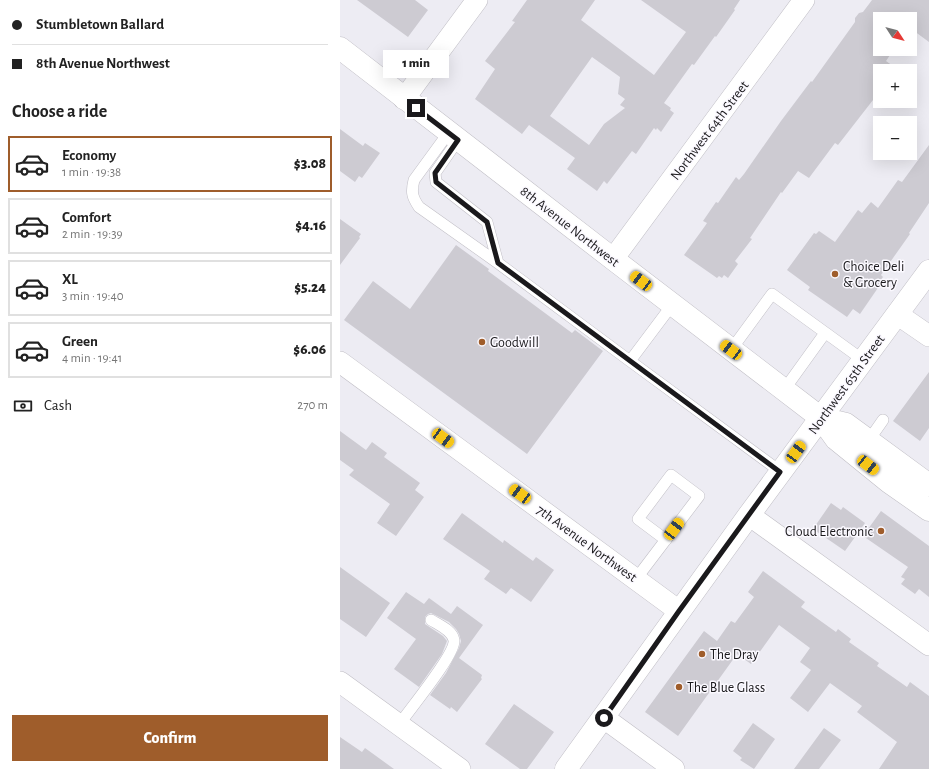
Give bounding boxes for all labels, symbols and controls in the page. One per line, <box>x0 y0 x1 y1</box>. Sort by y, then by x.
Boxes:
north arrow <box>873 12 917 56</box>
map controls <box>873 12 917 160</box>
text: Stumbletown Ballard <box>36 17 164 32</box>
callout: 1 min <box>383 50 449 78</box>
text: 8th Avenue Northwest <box>36 56 170 71</box>
text: 1 min <box>402 57 430 70</box>
button: + <box>873 64 917 108</box>
street label: Northwest 64th Street <box>668 78 752 183</box>
route end <box>407 99 425 117</box>
text: Choose a ride <box>12 103 107 121</box>
button: − <box>873 116 917 160</box>
icon: car <box>14 146 50 182</box>
text: Economy <box>62 148 116 163</box>
text: $3.08 <box>294 156 326 171</box>
text: 1 min · 19:38 <box>62 166 121 179</box>
street label: 8th Avenue Northwest <box>517 184 622 270</box>
icon: car <box>14 208 50 244</box>
text: Comfort <box>62 210 111 225</box>
text: $4.16 <box>295 218 326 233</box>
text: 2 min · 19:39 <box>62 228 123 241</box>
place label: Choice Deli & Grocery <box>843 260 904 290</box>
car <box>628 269 654 293</box>
marker: Choice Deli & Grocery <box>830 269 840 279</box>
icon: car <box>14 270 50 306</box>
text: XL <box>62 272 78 287</box>
text: $5.24 <box>294 280 326 295</box>
text: 3 min · 19:40 <box>62 290 124 303</box>
icon: car <box>14 332 50 368</box>
street label: Northwest 65th Street <box>806 332 888 437</box>
text: Green <box>62 334 98 349</box>
place label: Goodwill <box>490 336 539 350</box>
marker: Goodwill <box>477 337 487 347</box>
car <box>718 338 744 362</box>
text: $6.06 <box>293 342 326 357</box>
text: 4 min · 19:41 <box>62 352 122 365</box>
icon: cash <box>12 395 34 417</box>
text: Cash <box>44 398 72 413</box>
text: 270 m <box>297 399 328 412</box>
car <box>430 426 456 450</box>
car <box>784 439 808 465</box>
car <box>855 453 881 477</box>
car <box>507 482 533 506</box>
street label: 7th Avenue Northwest <box>534 503 640 585</box>
car <box>662 516 686 542</box>
place label: Cloud Electronic <box>785 525 874 539</box>
marker: Cloud Electronic <box>876 526 886 536</box>
place label: The Dray <box>710 648 758 662</box>
marker: The Dray <box>697 649 707 659</box>
place label: The Blue Glass <box>687 681 765 695</box>
marker: The Blue Glass <box>674 682 684 692</box>
route start <box>595 709 613 727</box>
button: Confirm <box>12 715 328 761</box>

